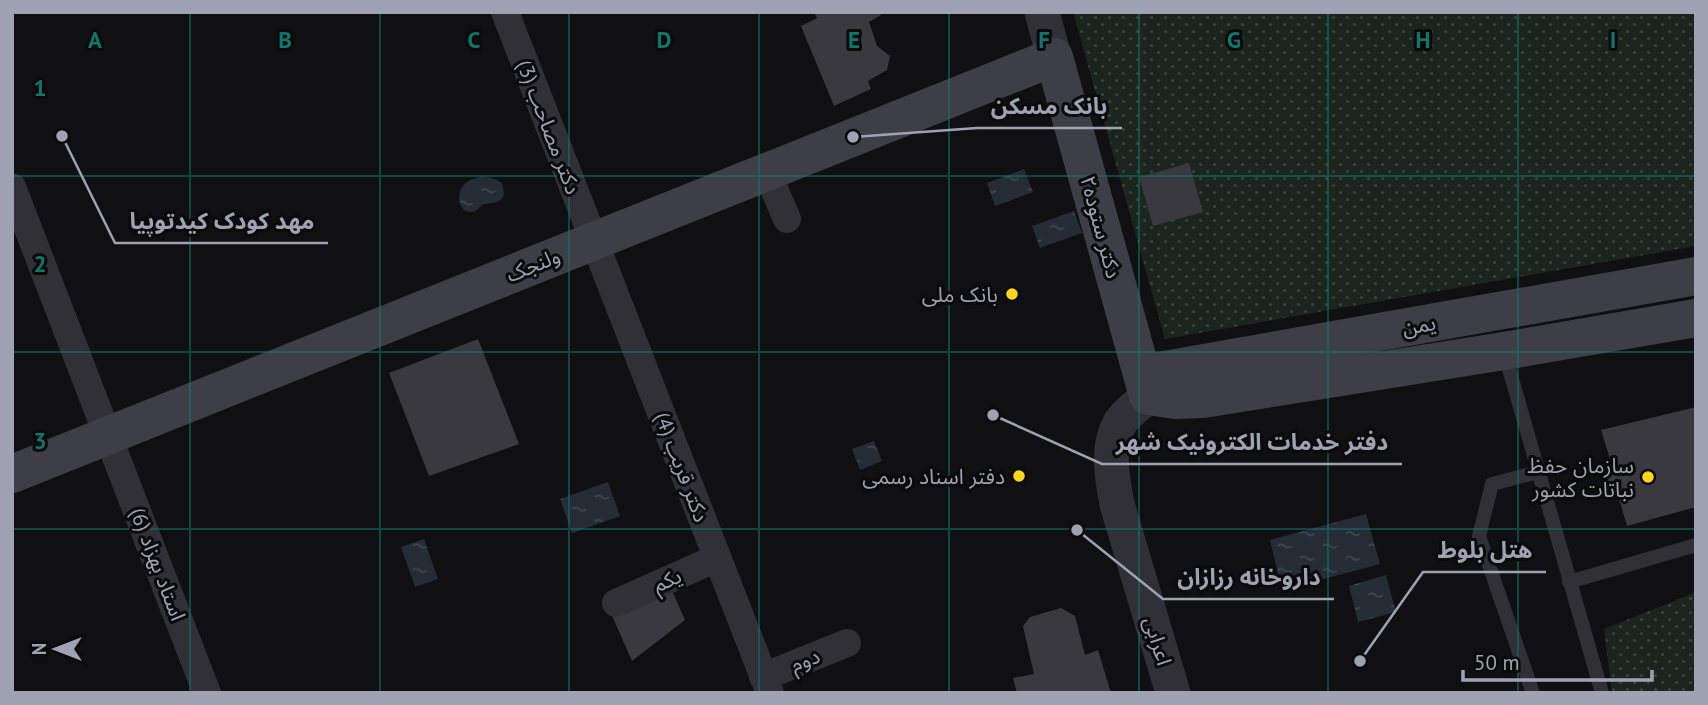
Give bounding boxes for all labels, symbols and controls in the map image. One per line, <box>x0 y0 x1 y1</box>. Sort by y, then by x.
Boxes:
text: A <box>88 25 102 54</box>
text: B <box>278 25 292 54</box>
text: C <box>468 25 481 54</box>
text: D <box>657 25 671 54</box>
text: E <box>848 25 860 54</box>
text: F <box>1038 25 1050 54</box>
text: G <box>1227 25 1241 54</box>
text: H <box>1416 25 1430 54</box>
text: I <box>1610 25 1616 54</box>
street label: دکتر مصاحب (3) <box>511 56 587 198</box>
text: 1 <box>33 73 47 102</box>
callout: بانک مسکن <box>977 84 1122 128</box>
text: بانک مسکن <box>991 91 1107 120</box>
street label: دکتر ستوده۲ <box>1074 173 1128 281</box>
callout: مهد کودک کیدتوپیا <box>115 199 328 243</box>
text: مهد کودک کیدتوپیا <box>130 206 314 237</box>
street label: ولنجک <box>502 242 564 288</box>
text: 2 <box>33 249 47 278</box>
place label: بانک ملی <box>922 281 998 308</box>
marker: بانک ملی <box>1004 286 1020 302</box>
street label: یمن <box>1400 309 1438 341</box>
street label: دکتر قریب (4) <box>649 408 715 526</box>
callout: دفتر خدمات الکترونیک شهر <box>1102 420 1402 464</box>
text: 3 <box>33 426 47 455</box>
text: دفتر خدمات الکترونیک شهر <box>1115 427 1388 456</box>
place label: سازمان حفظ نباتات کشور <box>1527 452 1634 503</box>
place label: دفتر اسناد رسمی <box>862 463 1005 490</box>
marker: دفتر اسناد رسمی <box>1011 468 1027 484</box>
marker: سازمان حفظ نباتات کشور <box>1640 469 1656 485</box>
street label: استاد بهزاد (6) <box>124 504 192 624</box>
callout: هتل بلوط <box>1423 528 1546 572</box>
text: هتل بلوط <box>1438 535 1532 564</box>
callout: داروخانه رزازان <box>1163 555 1334 599</box>
street label: یکم <box>648 562 686 600</box>
text: داروخانه رزازان <box>1177 562 1321 591</box>
street label: اعرابی <box>1138 613 1178 669</box>
north arrow <box>21 614 91 684</box>
scale bar <box>1463 638 1652 682</box>
street label: دوم <box>786 642 825 681</box>
text: N <box>27 643 51 655</box>
text: 50 m <box>1474 649 1520 676</box>

